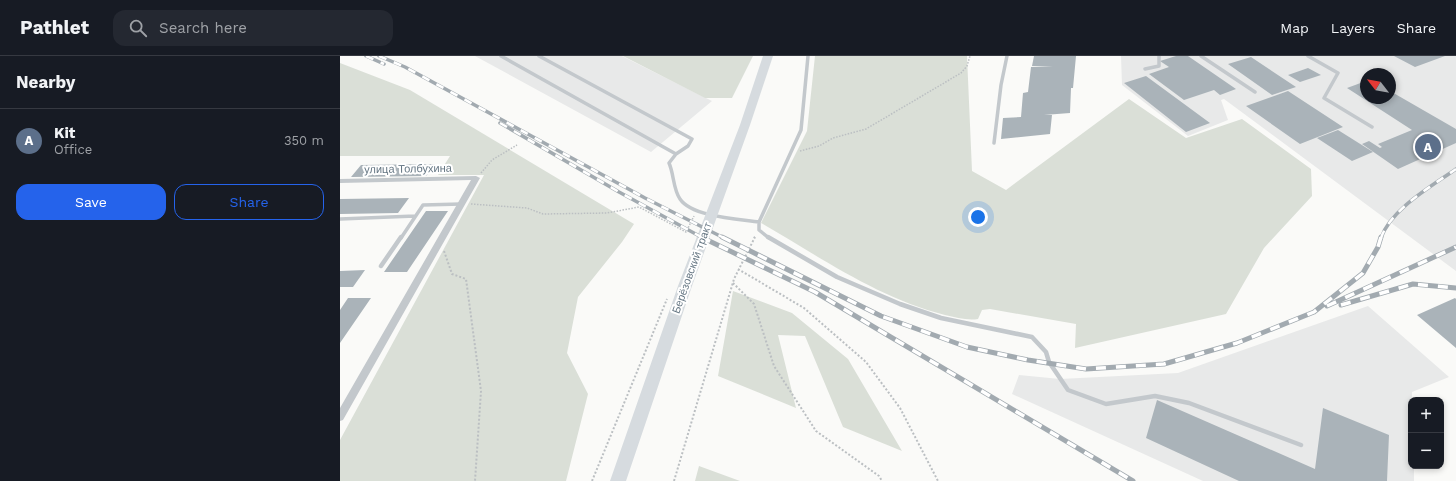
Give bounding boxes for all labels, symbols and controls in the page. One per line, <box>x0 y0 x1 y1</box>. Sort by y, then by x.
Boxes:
search box <box>113 10 393 46</box>
text: Pathlet <box>20 16 89 39</box>
icon: search <box>127 17 149 39</box>
text: Search here <box>159 19 247 37</box>
text: Map <box>1280 20 1309 36</box>
text: Layers <box>1331 20 1375 36</box>
text: Share <box>1397 20 1436 36</box>
north arrow <box>1360 68 1396 104</box>
text: Nearby <box>16 72 75 92</box>
text: Kit <box>54 124 75 142</box>
pin: A <box>1415 132 1441 162</box>
text: A <box>25 133 33 148</box>
text: 350 m <box>284 133 324 148</box>
text: Office <box>54 142 92 157</box>
street label: улица Толбухина <box>364 162 453 176</box>
button: Save <box>16 184 166 220</box>
button: Share <box>174 184 324 220</box>
your location <box>968 207 988 227</box>
street label: Берёзовский тракт <box>669 221 715 315</box>
map controls <box>1408 397 1444 469</box>
button: + <box>1408 397 1444 433</box>
button: − <box>1408 433 1444 469</box>

